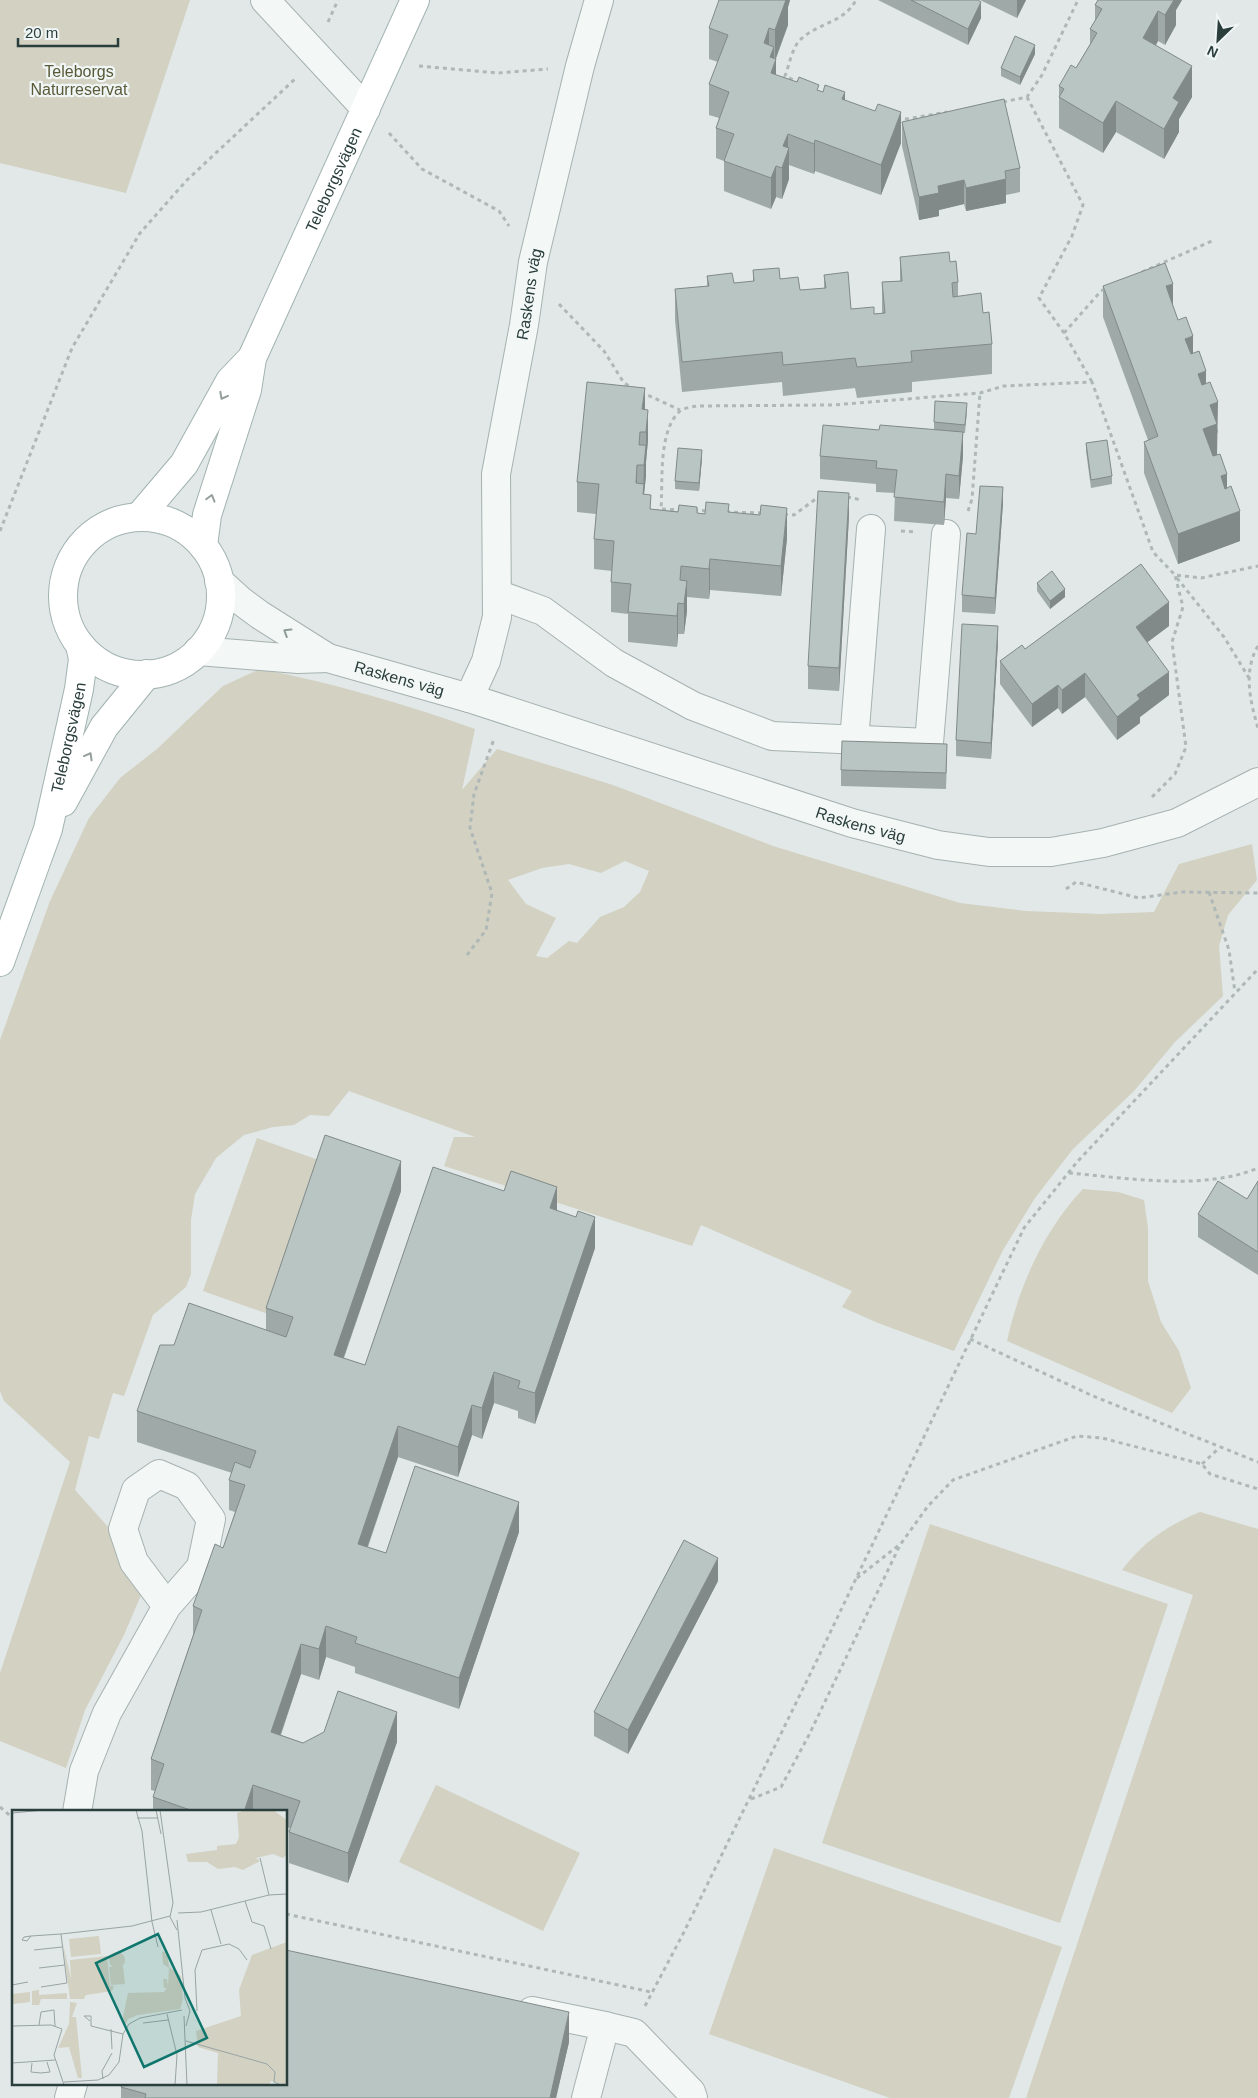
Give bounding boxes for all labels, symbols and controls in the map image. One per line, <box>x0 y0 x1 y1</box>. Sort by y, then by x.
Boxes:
scale bar <box>18 15 118 47</box>
north arrow <box>1193 15 1243 65</box>
text: 20 m <box>25 24 58 41</box>
text: N <box>1205 42 1220 61</box>
park label: Teleborgs Naturreservat <box>31 63 128 98</box>
street label: Teleborgsvägen <box>302 125 364 234</box>
street label: Raskens väg <box>513 246 545 341</box>
one-way arrow <box>219 391 229 400</box>
one-way arrow <box>206 495 216 503</box>
one-way arrow <box>283 629 292 639</box>
street label: Raskens väg <box>353 657 446 699</box>
street label: Teleborgsvägen <box>48 681 88 795</box>
one-way arrow <box>82 752 92 761</box>
street label: Raskens väg <box>814 803 907 845</box>
inset map <box>12 1810 288 2086</box>

